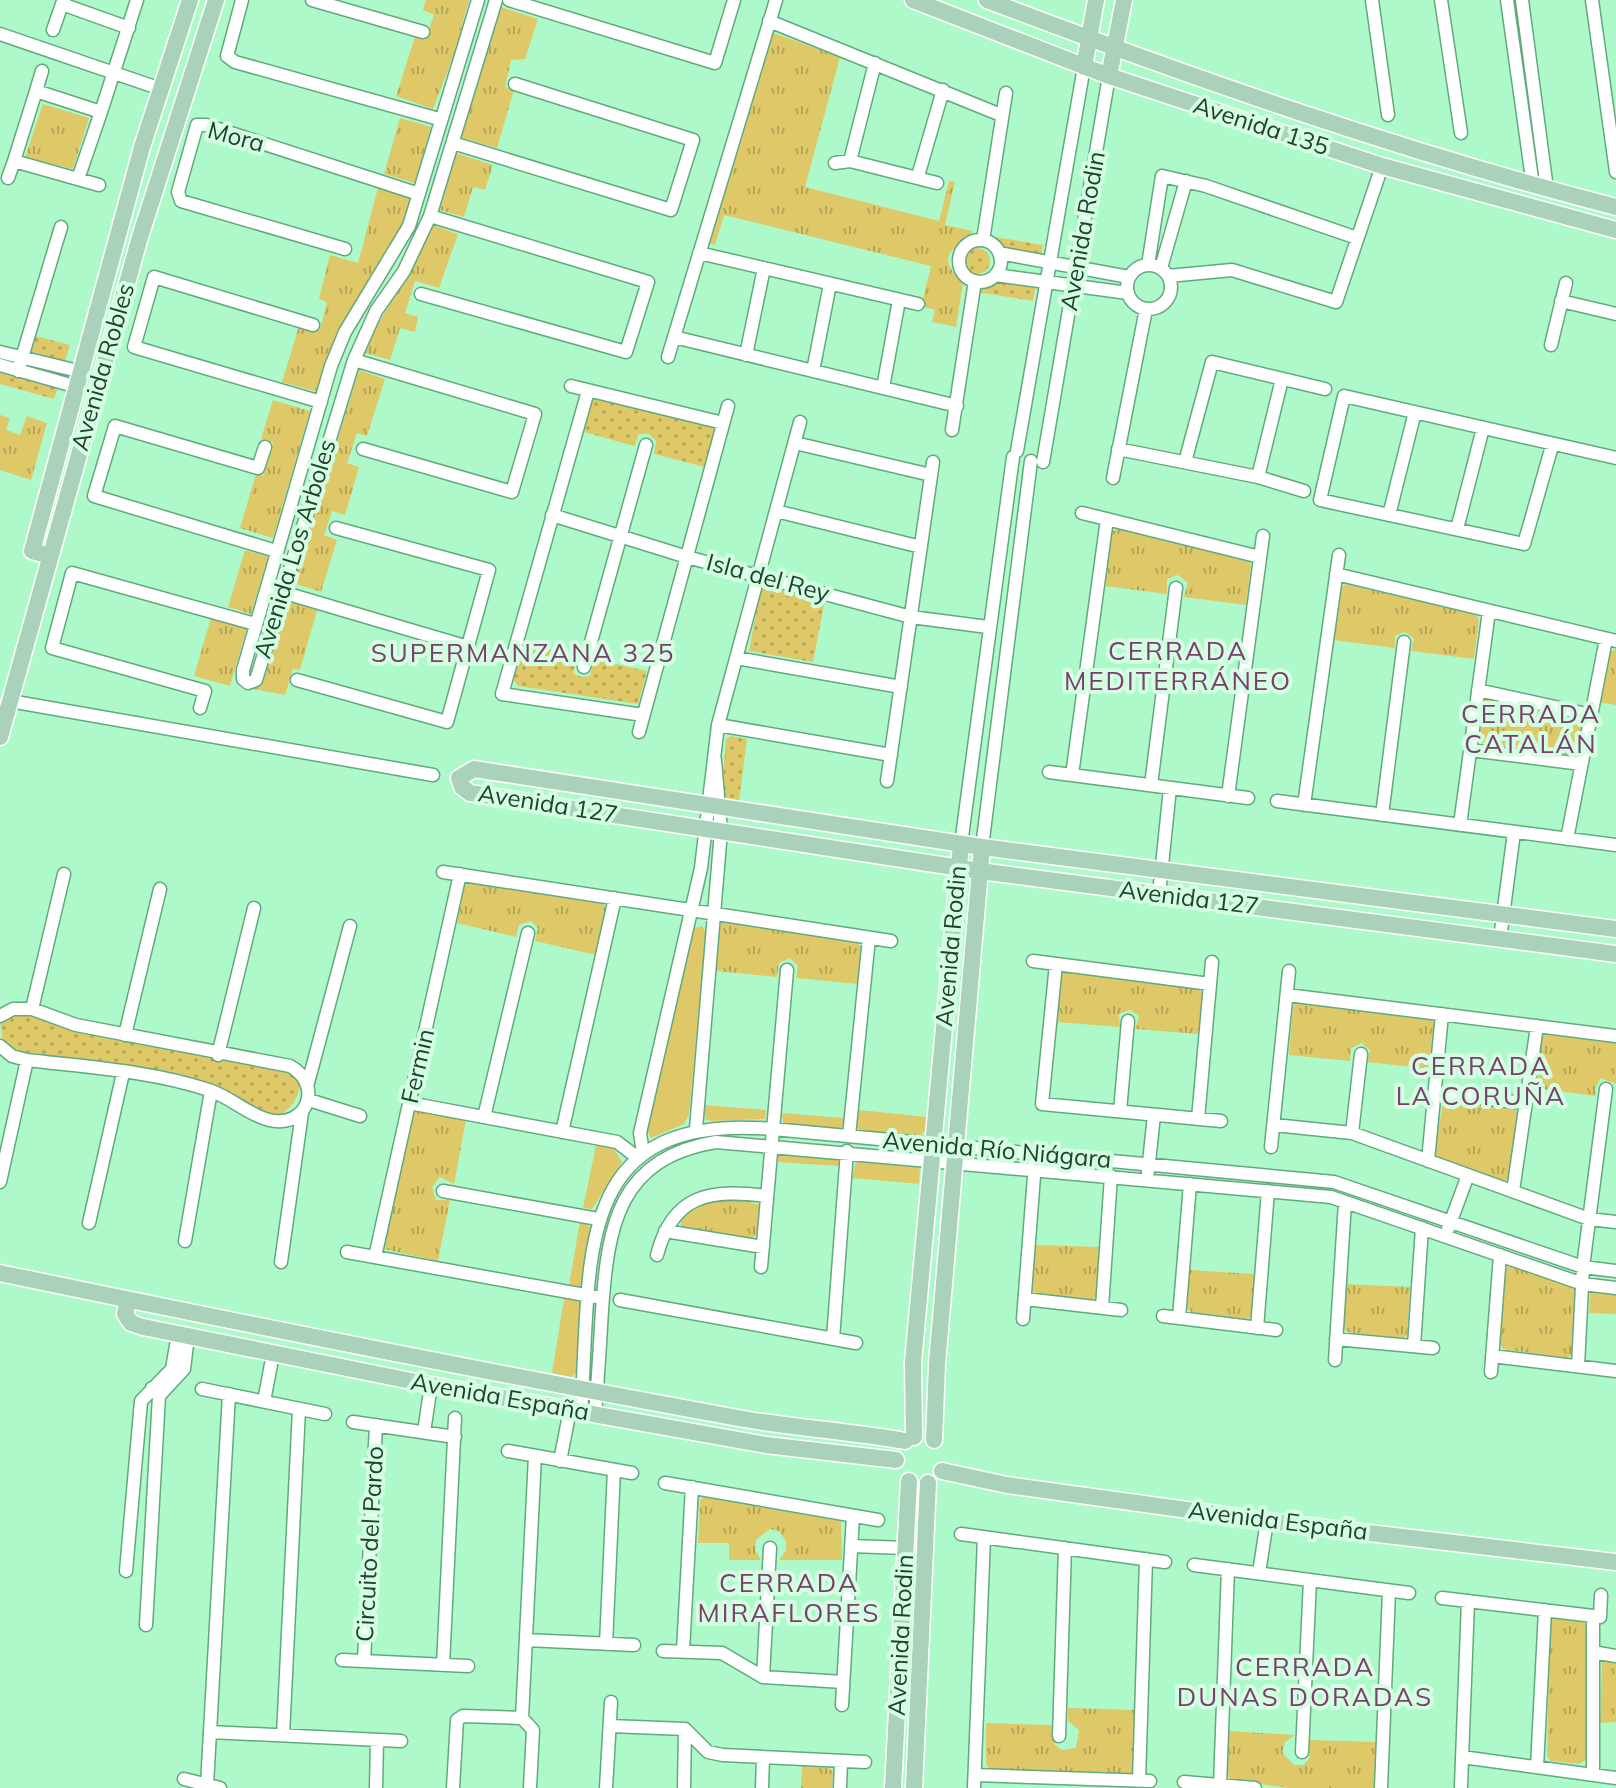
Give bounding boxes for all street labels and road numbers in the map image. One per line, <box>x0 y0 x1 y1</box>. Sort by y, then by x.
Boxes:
street label: Avenida 135 <box>1190 89 1333 161</box>
street label: Mora <box>205 114 268 158</box>
street label: Avenida Rodin <box>1053 149 1111 313</box>
street label: Avenida Robles <box>64 280 140 454</box>
street label: Avenida Los Arboles <box>246 436 342 662</box>
street label: Isla del Rey <box>704 546 833 608</box>
street label: Avenida 127 <box>476 777 620 829</box>
street label: Avenida Rodin <box>928 864 972 1028</box>
street label: Avenida 127 <box>1117 874 1261 920</box>
street label: Fermin <box>394 1026 440 1106</box>
street label: Avenida Río Niágara <box>881 1124 1113 1174</box>
street label: Avenida España <box>409 1366 592 1426</box>
street label: Circuito del Pardo <box>349 1445 389 1643</box>
street label: Avenida España <box>1187 1494 1370 1546</box>
street label: Avenida Rodin <box>881 1553 919 1716</box>

